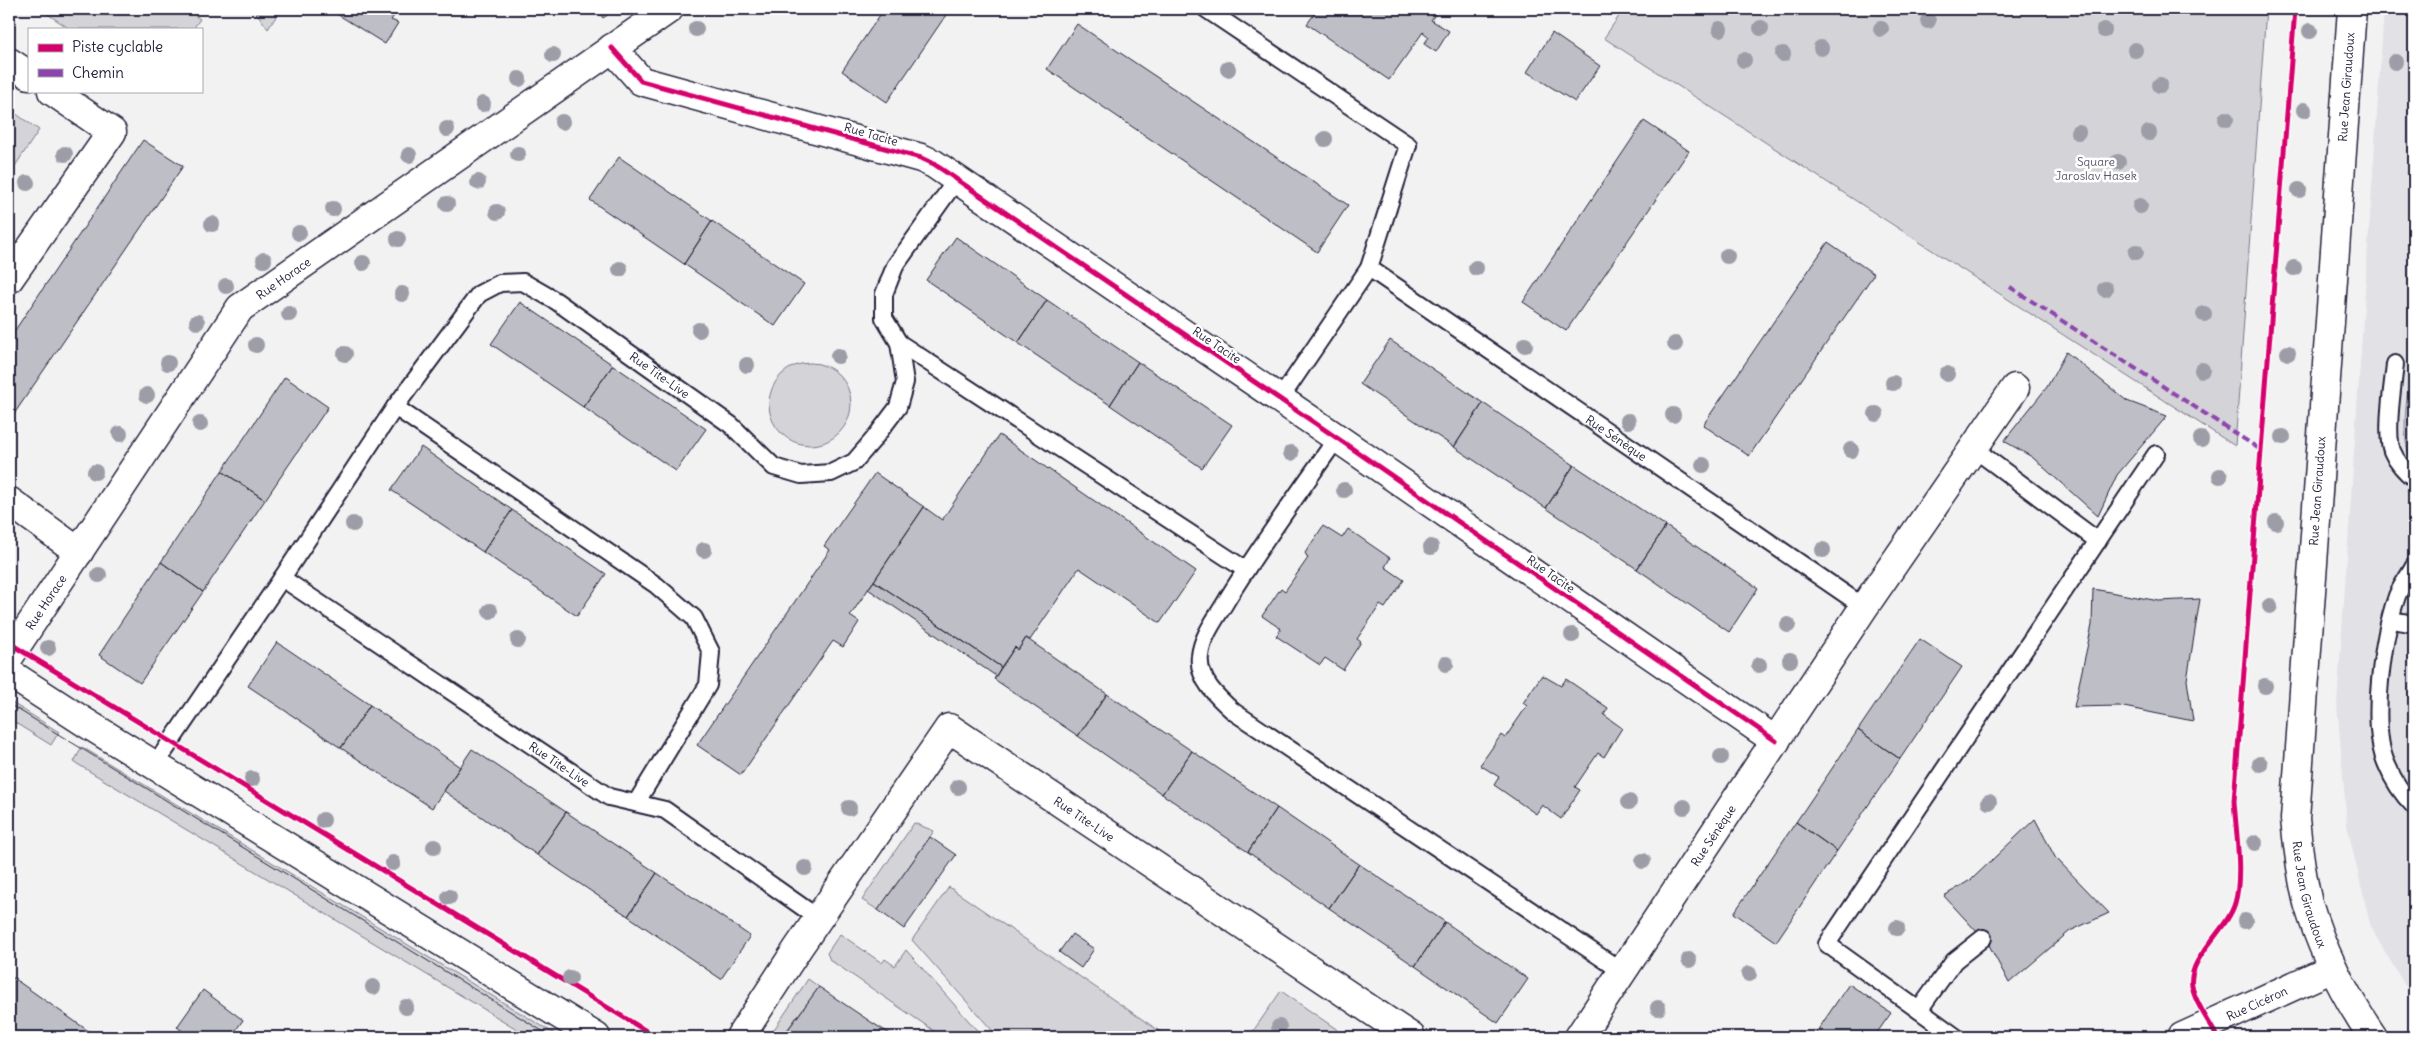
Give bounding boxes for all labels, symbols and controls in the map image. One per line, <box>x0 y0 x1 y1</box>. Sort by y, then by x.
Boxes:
legend <box>28 28 202 92</box>
street label: Rue Jean Giraudoux <box>2335 32 2357 142</box>
text: Piste cyclable <box>72 37 163 56</box>
text: Chemin <box>72 63 124 82</box>
street label: Rue Tacite <box>842 119 900 149</box>
park label: Square Jaroslav Hasek <box>2055 154 2137 183</box>
street label: Rue Horace <box>253 254 313 302</box>
street label: Rue Tacite <box>1190 323 1244 367</box>
street label: Rue Tite-Live <box>627 348 693 401</box>
street label: Rue Sénèque <box>1583 411 1650 464</box>
street label: Rue Jean Giraudoux <box>2306 436 2328 546</box>
street label: Rue Tacite <box>1524 552 1578 596</box>
street label: Rue Horace <box>22 571 69 632</box>
street label: Rue Tite-Live <box>526 738 593 790</box>
street label: Rue Tite-Live <box>1051 793 1118 844</box>
street label: Rue Sénèque <box>1687 802 1738 869</box>
street label: Rue Jean Giraudoux <box>2290 840 2331 950</box>
street label: Rue Cicéron <box>2224 983 2289 1023</box>

